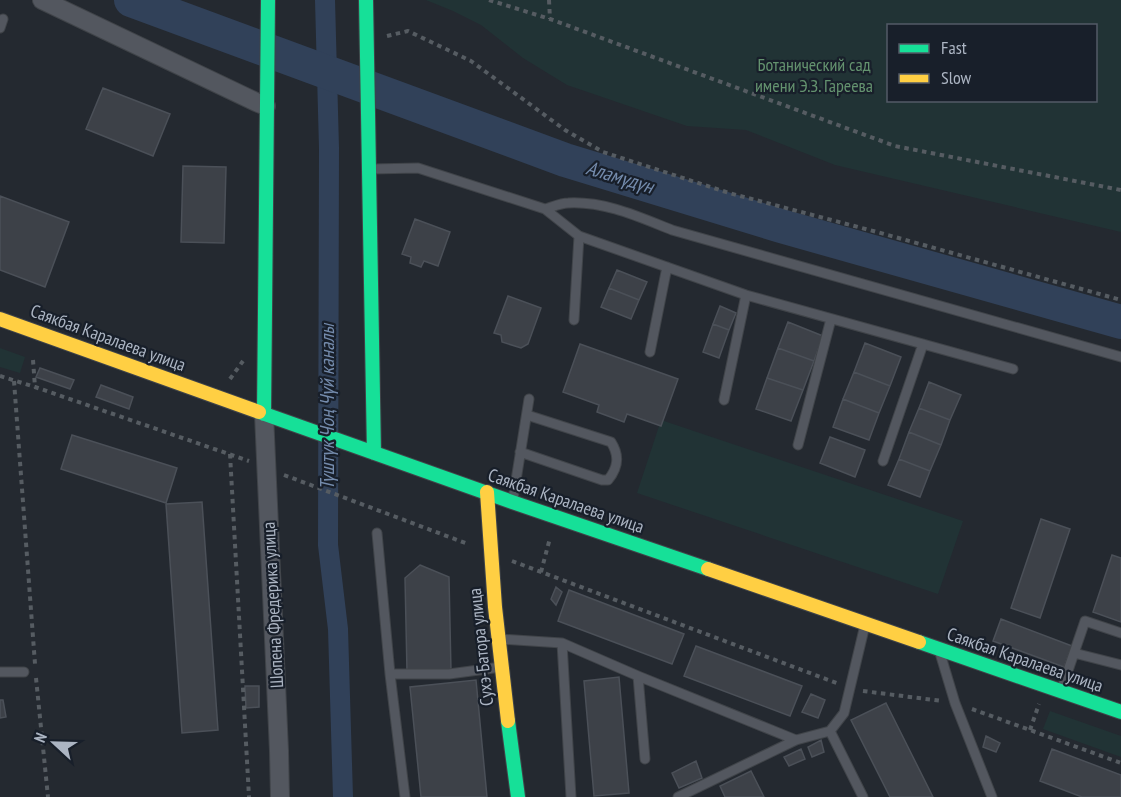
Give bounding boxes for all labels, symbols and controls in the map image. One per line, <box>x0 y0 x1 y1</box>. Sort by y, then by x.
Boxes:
legend <box>887 24 1097 102</box>
text: Fast <box>941 36 967 59</box>
park label: Ботанический сад имени Э.З. Гареева <box>755 53 873 97</box>
text: Slow <box>941 66 972 89</box>
water label: Аламүдүн <box>583 155 659 200</box>
street label: Саякбая Каралаева улица <box>28 299 189 376</box>
water label: Түштүк Чоң Чүй каналы <box>314 322 340 490</box>
street label: Саякбая Каралаева улица <box>485 463 647 538</box>
street label: Шопена Фредерика улица <box>257 521 288 689</box>
street label: Сухэ-Батора улица <box>463 587 498 707</box>
street label: Саякбая Каралаева улица <box>944 622 1106 697</box>
north arrow <box>24 713 84 773</box>
text: N <box>29 730 51 745</box>

